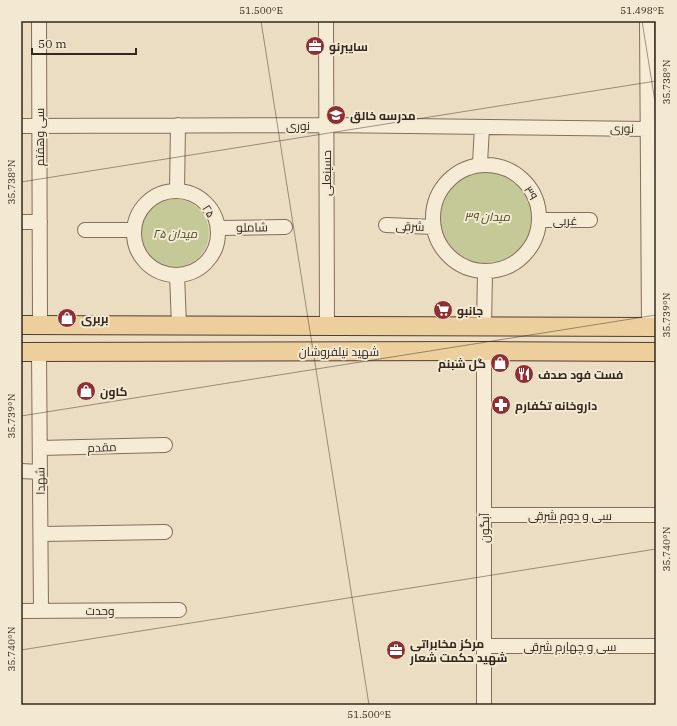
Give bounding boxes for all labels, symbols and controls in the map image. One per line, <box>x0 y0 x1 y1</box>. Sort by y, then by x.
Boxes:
text: 51.500°E <box>239 4 283 17</box>
text: 51.498°E <box>620 4 664 17</box>
scale bar <box>32 30 136 56</box>
office icon: سایبرنو <box>304 35 326 57</box>
text: 50 m <box>38 36 67 51</box>
place label: سایبرنو <box>329 39 368 55</box>
text: 35.738°N <box>660 59 673 105</box>
school or university icon: مدرسه خالق <box>325 104 347 126</box>
street label: سی وهفتم <box>32 108 48 166</box>
place label: مدرسه خالق <box>350 108 416 124</box>
street label: نوری <box>286 118 310 133</box>
street label: نوری <box>610 120 634 136</box>
street label: حسینعلی <box>319 150 334 196</box>
text: 35.738°N <box>5 159 18 205</box>
street label: ۳۹ <box>521 183 541 203</box>
street label: ۲۵ <box>199 202 219 220</box>
park label: میدان ۳۹ <box>464 209 510 224</box>
street label: غربی <box>553 213 577 228</box>
street label: شرقی <box>395 218 425 234</box>
street label: شاملو <box>236 219 268 235</box>
park label: میدان ۲۵ <box>153 226 197 241</box>
text: 35.739°N <box>660 292 673 338</box>
supermarket icon: جانبو <box>432 299 454 321</box>
place label: جانبو <box>457 303 483 319</box>
shop icon: بربری <box>56 307 78 329</box>
place label: بربری <box>81 311 109 327</box>
street label: شهید نیلفروشان <box>299 344 379 359</box>
shop icon: گل شبنم <box>489 352 511 374</box>
place label: گل شبنم <box>438 356 486 372</box>
restaurant icon: فست فود صدف <box>513 363 535 385</box>
place label: فست فود صدف <box>538 367 623 383</box>
shop icon: کاون <box>75 380 97 402</box>
place label: کاون <box>100 384 127 400</box>
text: 35.739°N <box>5 393 18 439</box>
pharmacy icon: داروخانه تکفارم <box>490 394 512 416</box>
place label: داروخانه تکفارم <box>515 398 597 414</box>
street label: مقدم <box>87 439 117 456</box>
street label: شهدا <box>32 467 48 495</box>
street label: سی و دوم شرقی <box>528 508 612 524</box>
street label: آبگون <box>477 512 492 543</box>
text: 35.740°N <box>660 526 673 572</box>
street label: وحدت <box>85 603 115 618</box>
text: 35.740°N <box>5 626 18 672</box>
place label: مرکز مخابراتی شهید حکمت شعار <box>409 636 508 666</box>
office icon: مرکز مخابراتی شهید حکمت شعار <box>385 639 407 661</box>
street label: سی و چهارم شرقی <box>523 639 617 656</box>
text: 51.500°E <box>347 708 391 721</box>

